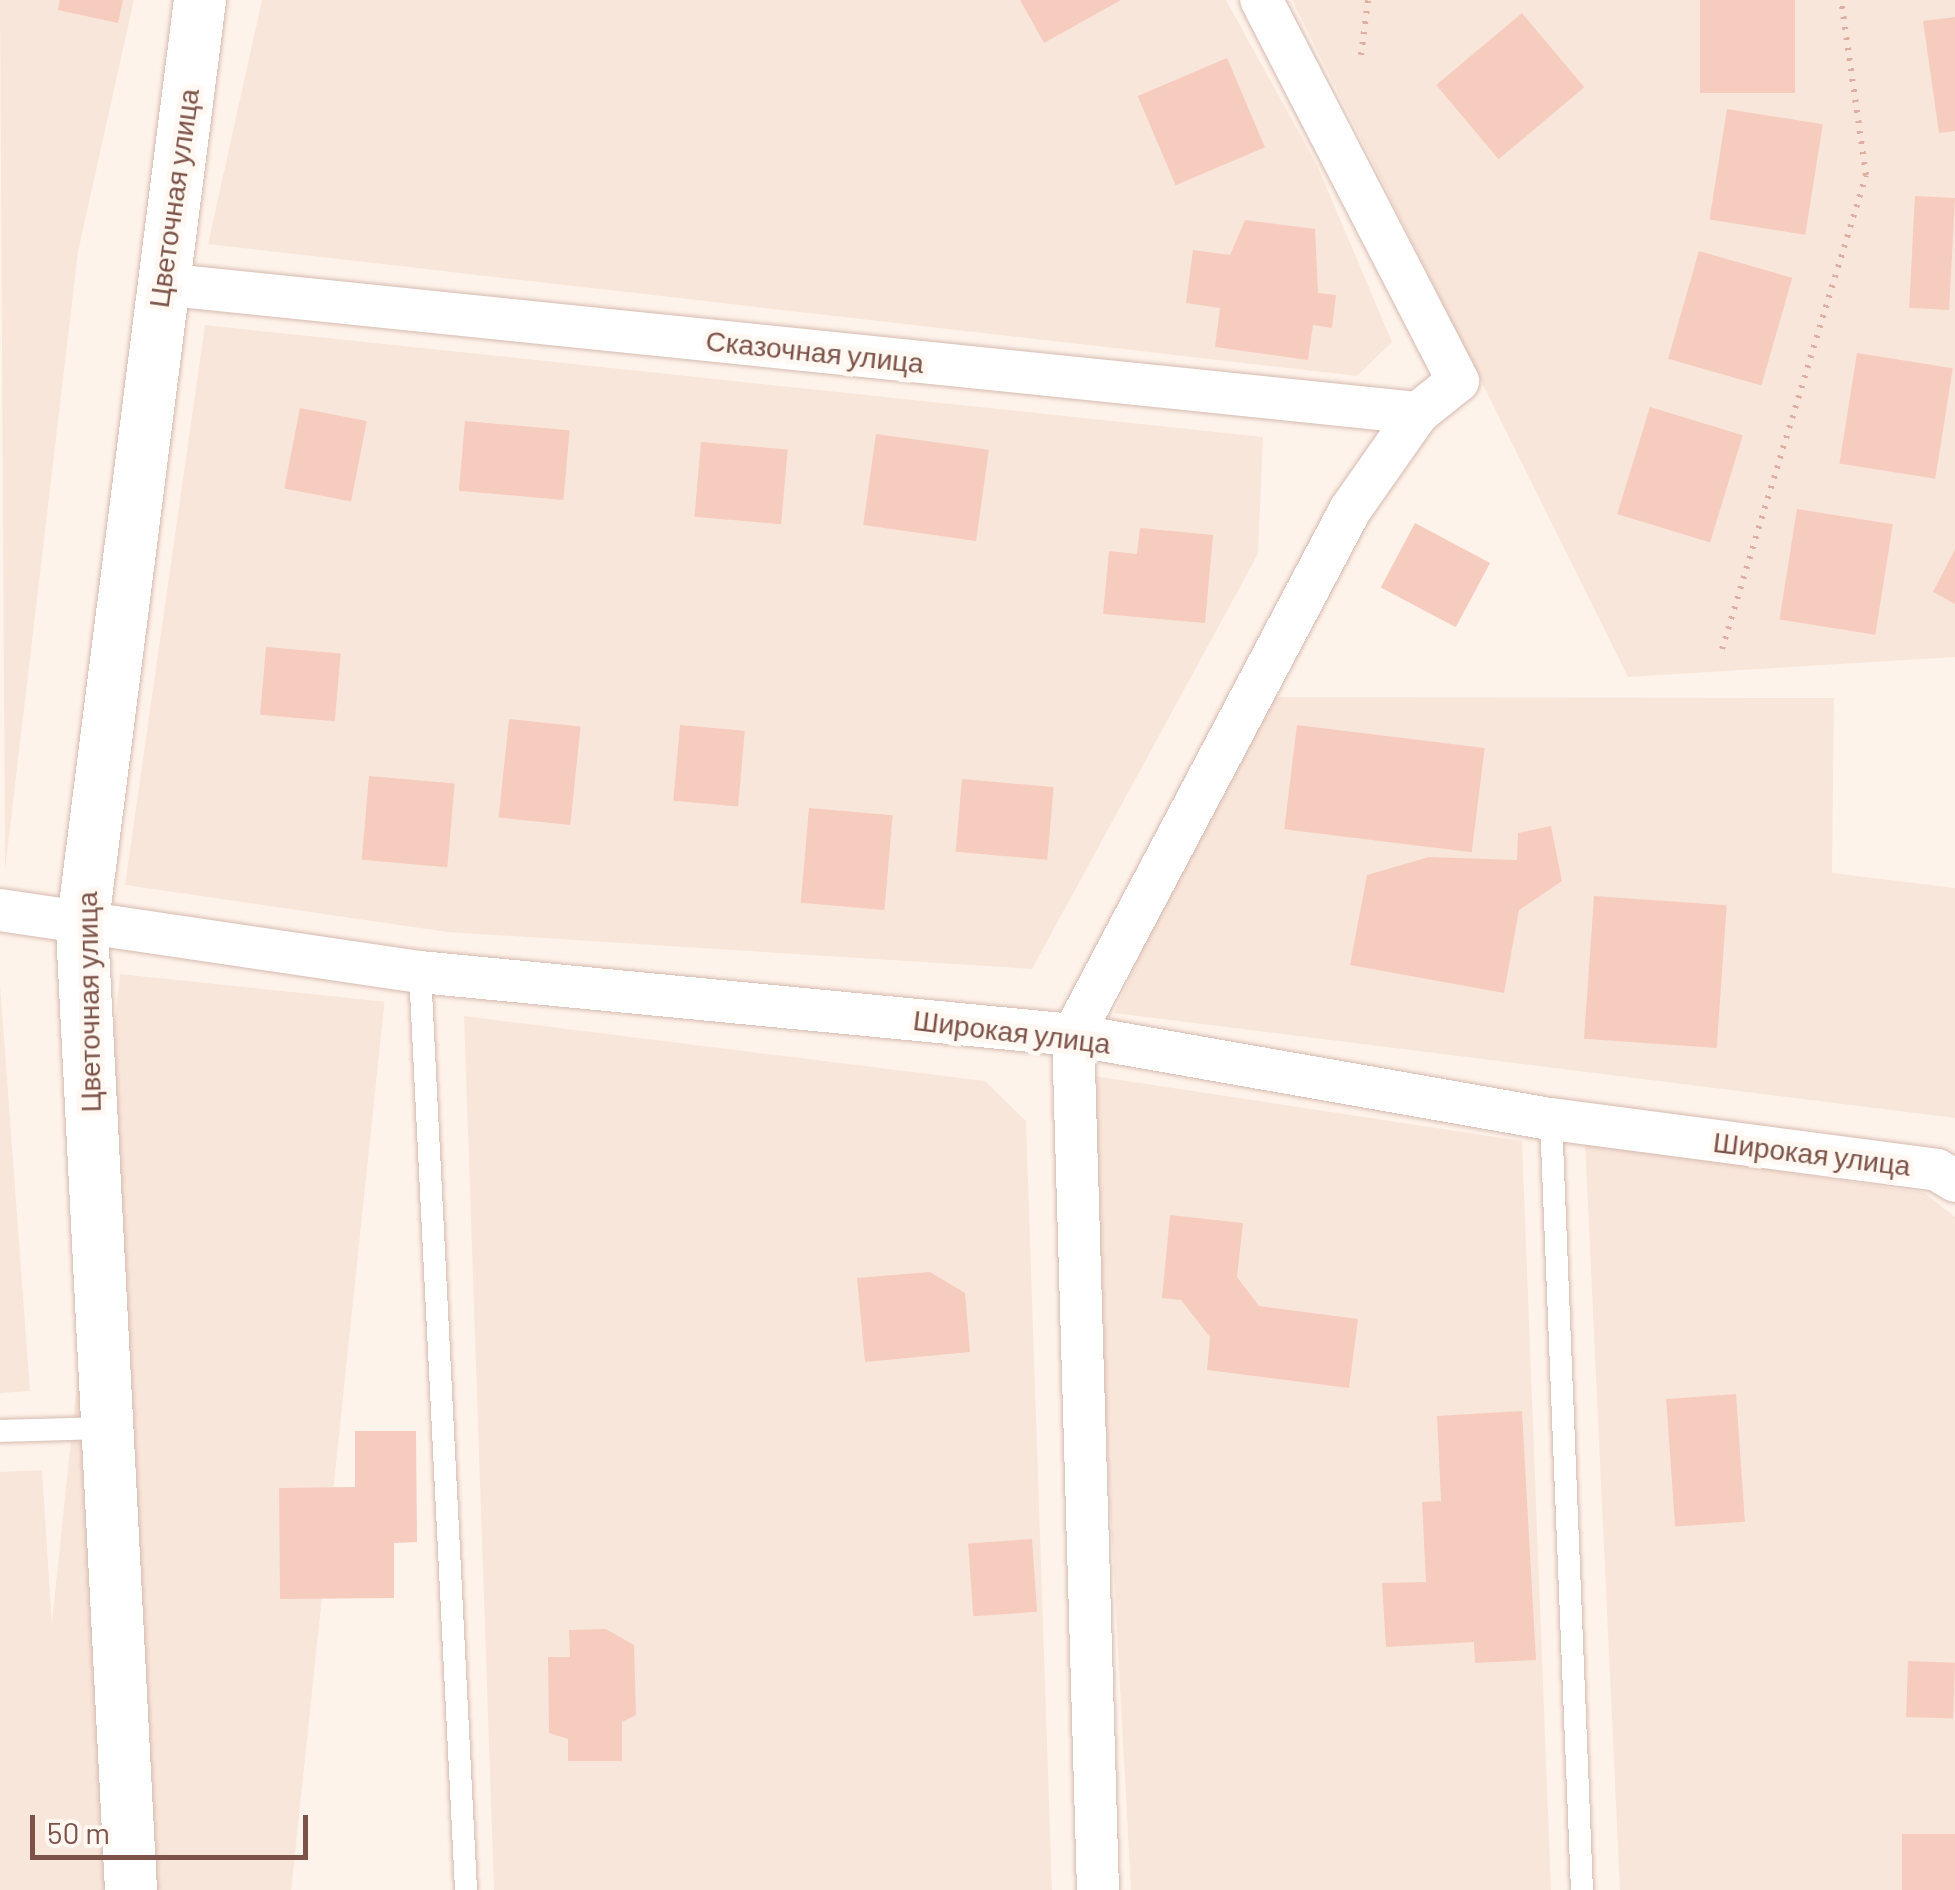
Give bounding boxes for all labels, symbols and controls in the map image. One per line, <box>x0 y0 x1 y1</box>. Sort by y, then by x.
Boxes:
street label: Цветочная улица <box>141 86 205 310</box>
street label: Сказочная улица <box>704 323 926 379</box>
street label: Цветочная улица <box>69 891 107 1113</box>
street label: Широкая улица <box>911 1002 1113 1060</box>
street label: Широкая улица <box>1711 1124 1913 1182</box>
scale bar <box>35 1795 312 1857</box>
text: 50 m <box>47 1814 110 1850</box>

